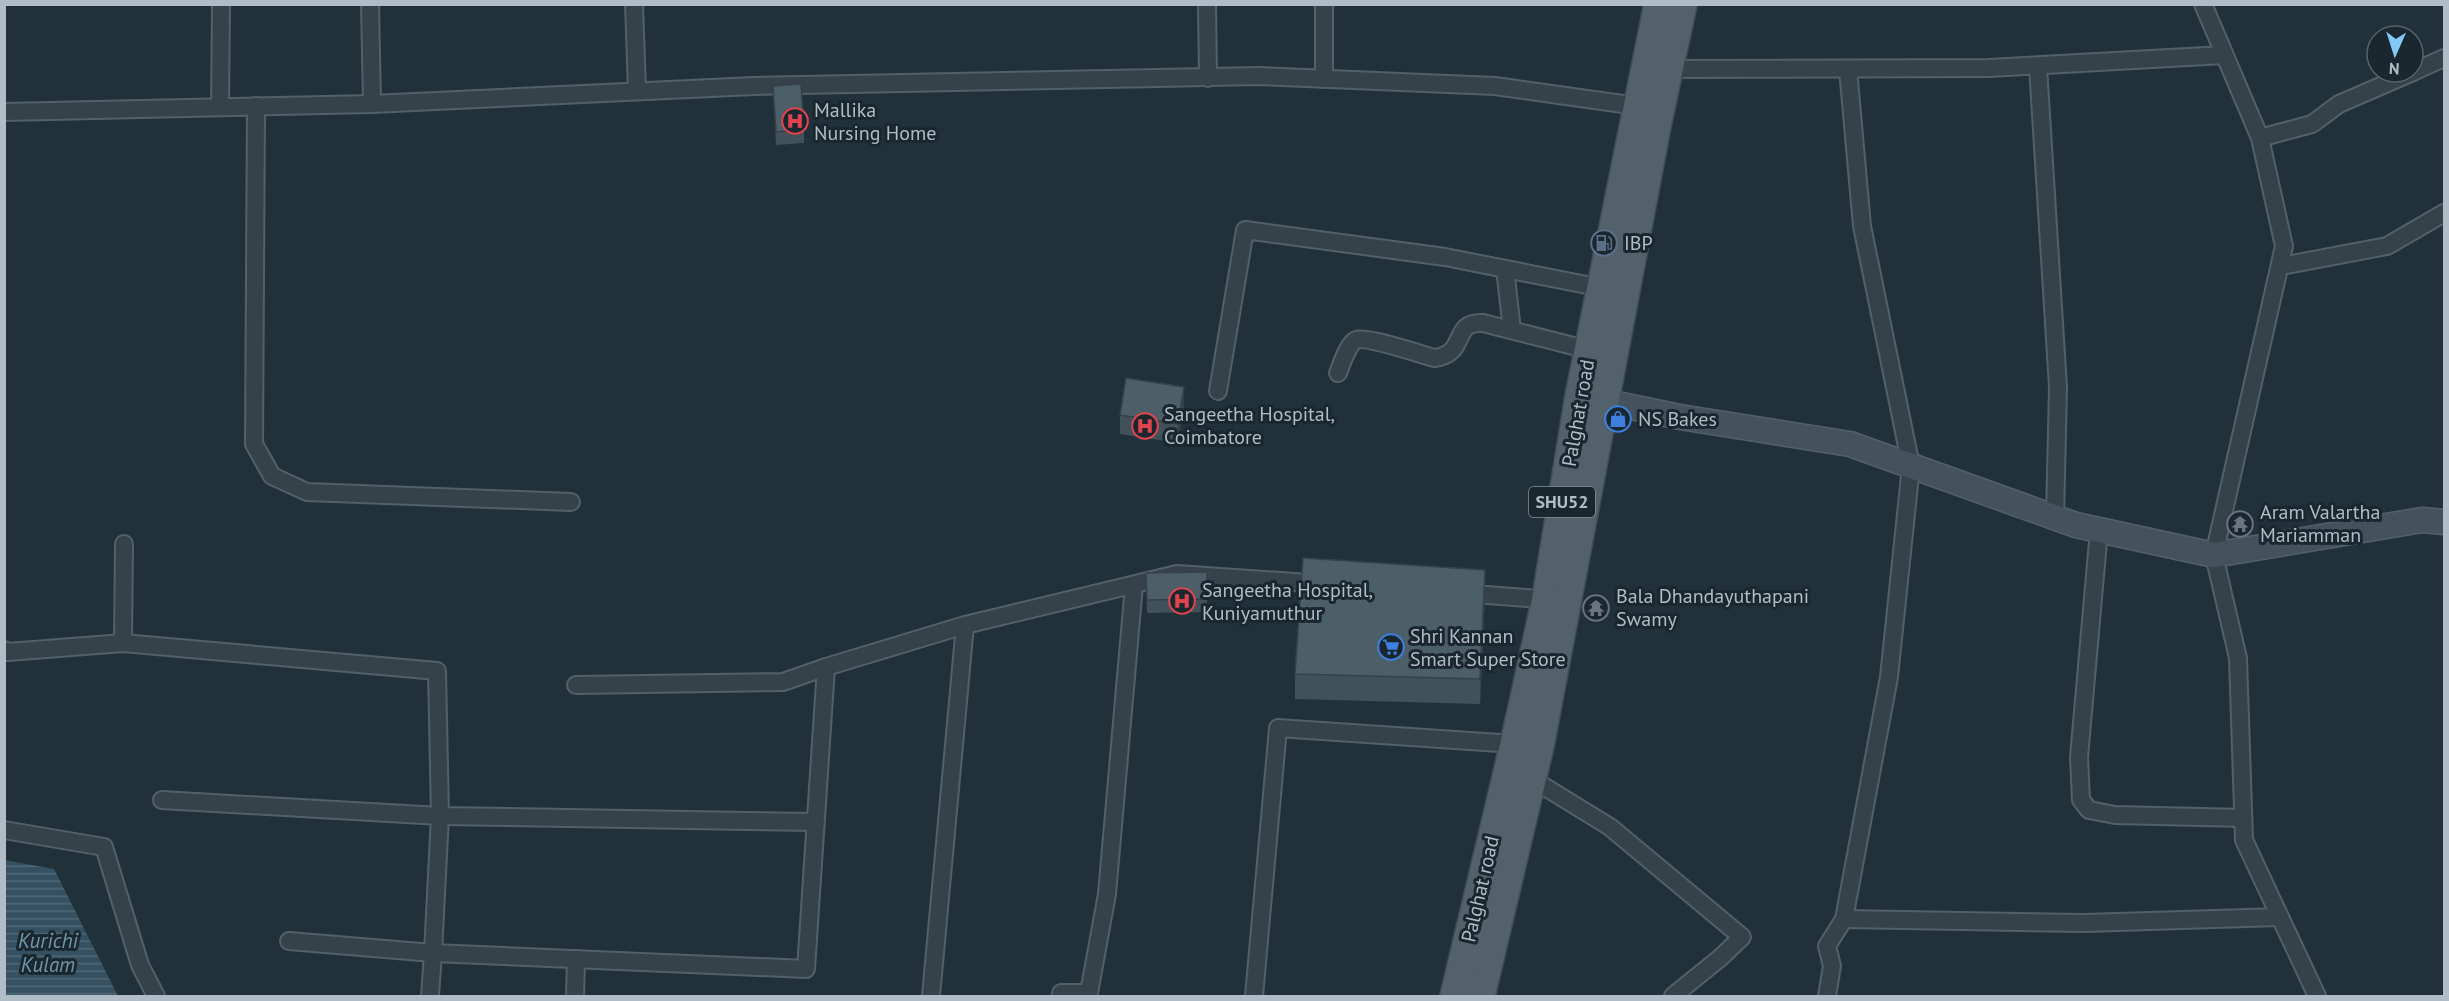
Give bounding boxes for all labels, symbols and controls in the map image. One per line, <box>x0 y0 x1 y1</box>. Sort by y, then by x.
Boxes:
north arrow <box>2365 24 2425 84</box>
text: N <box>2388 59 2400 79</box>
place label: Mallika Nursing Home <box>814 97 936 146</box>
hospital icon: Mallika Nursing Home <box>780 106 810 136</box>
fuel station icon: IBP <box>1589 228 1619 258</box>
place label: IBP <box>1624 230 1653 256</box>
street label: Palghat road <box>1556 357 1600 469</box>
place label: Sangeetha Hospital, Coimbatore <box>1164 401 1335 450</box>
shop icon: NS Bakes <box>1603 404 1633 434</box>
place label: NS Bakes <box>1638 406 1717 432</box>
hospital icon: Sangeetha Hospital, Coimbatore <box>1130 411 1160 441</box>
road number: SHU52 <box>1529 487 1595 517</box>
place label: Aram Valartha Mariamman <box>2260 499 2380 548</box>
temple icon: Aram Valartha Mariamman <box>2225 509 2255 539</box>
place label: Sangeetha Hospital, Kuniyamuthur <box>1202 577 1373 626</box>
place label: Bala Dhandayuthapani Swamy <box>1616 583 1809 632</box>
hospital icon: Sangeetha Hospital, Kuniyamuthur <box>1167 586 1197 616</box>
temple icon: Bala Dhandayuthapani Swamy <box>1581 593 1611 623</box>
place label: Shri Kannan Smart Super Store <box>1410 623 1566 672</box>
supermarket icon: Shri Kannan Smart Super Store <box>1376 632 1406 662</box>
street label: Palghat road <box>1455 833 1505 945</box>
water label: Kurichi Kulam <box>18 927 79 978</box>

